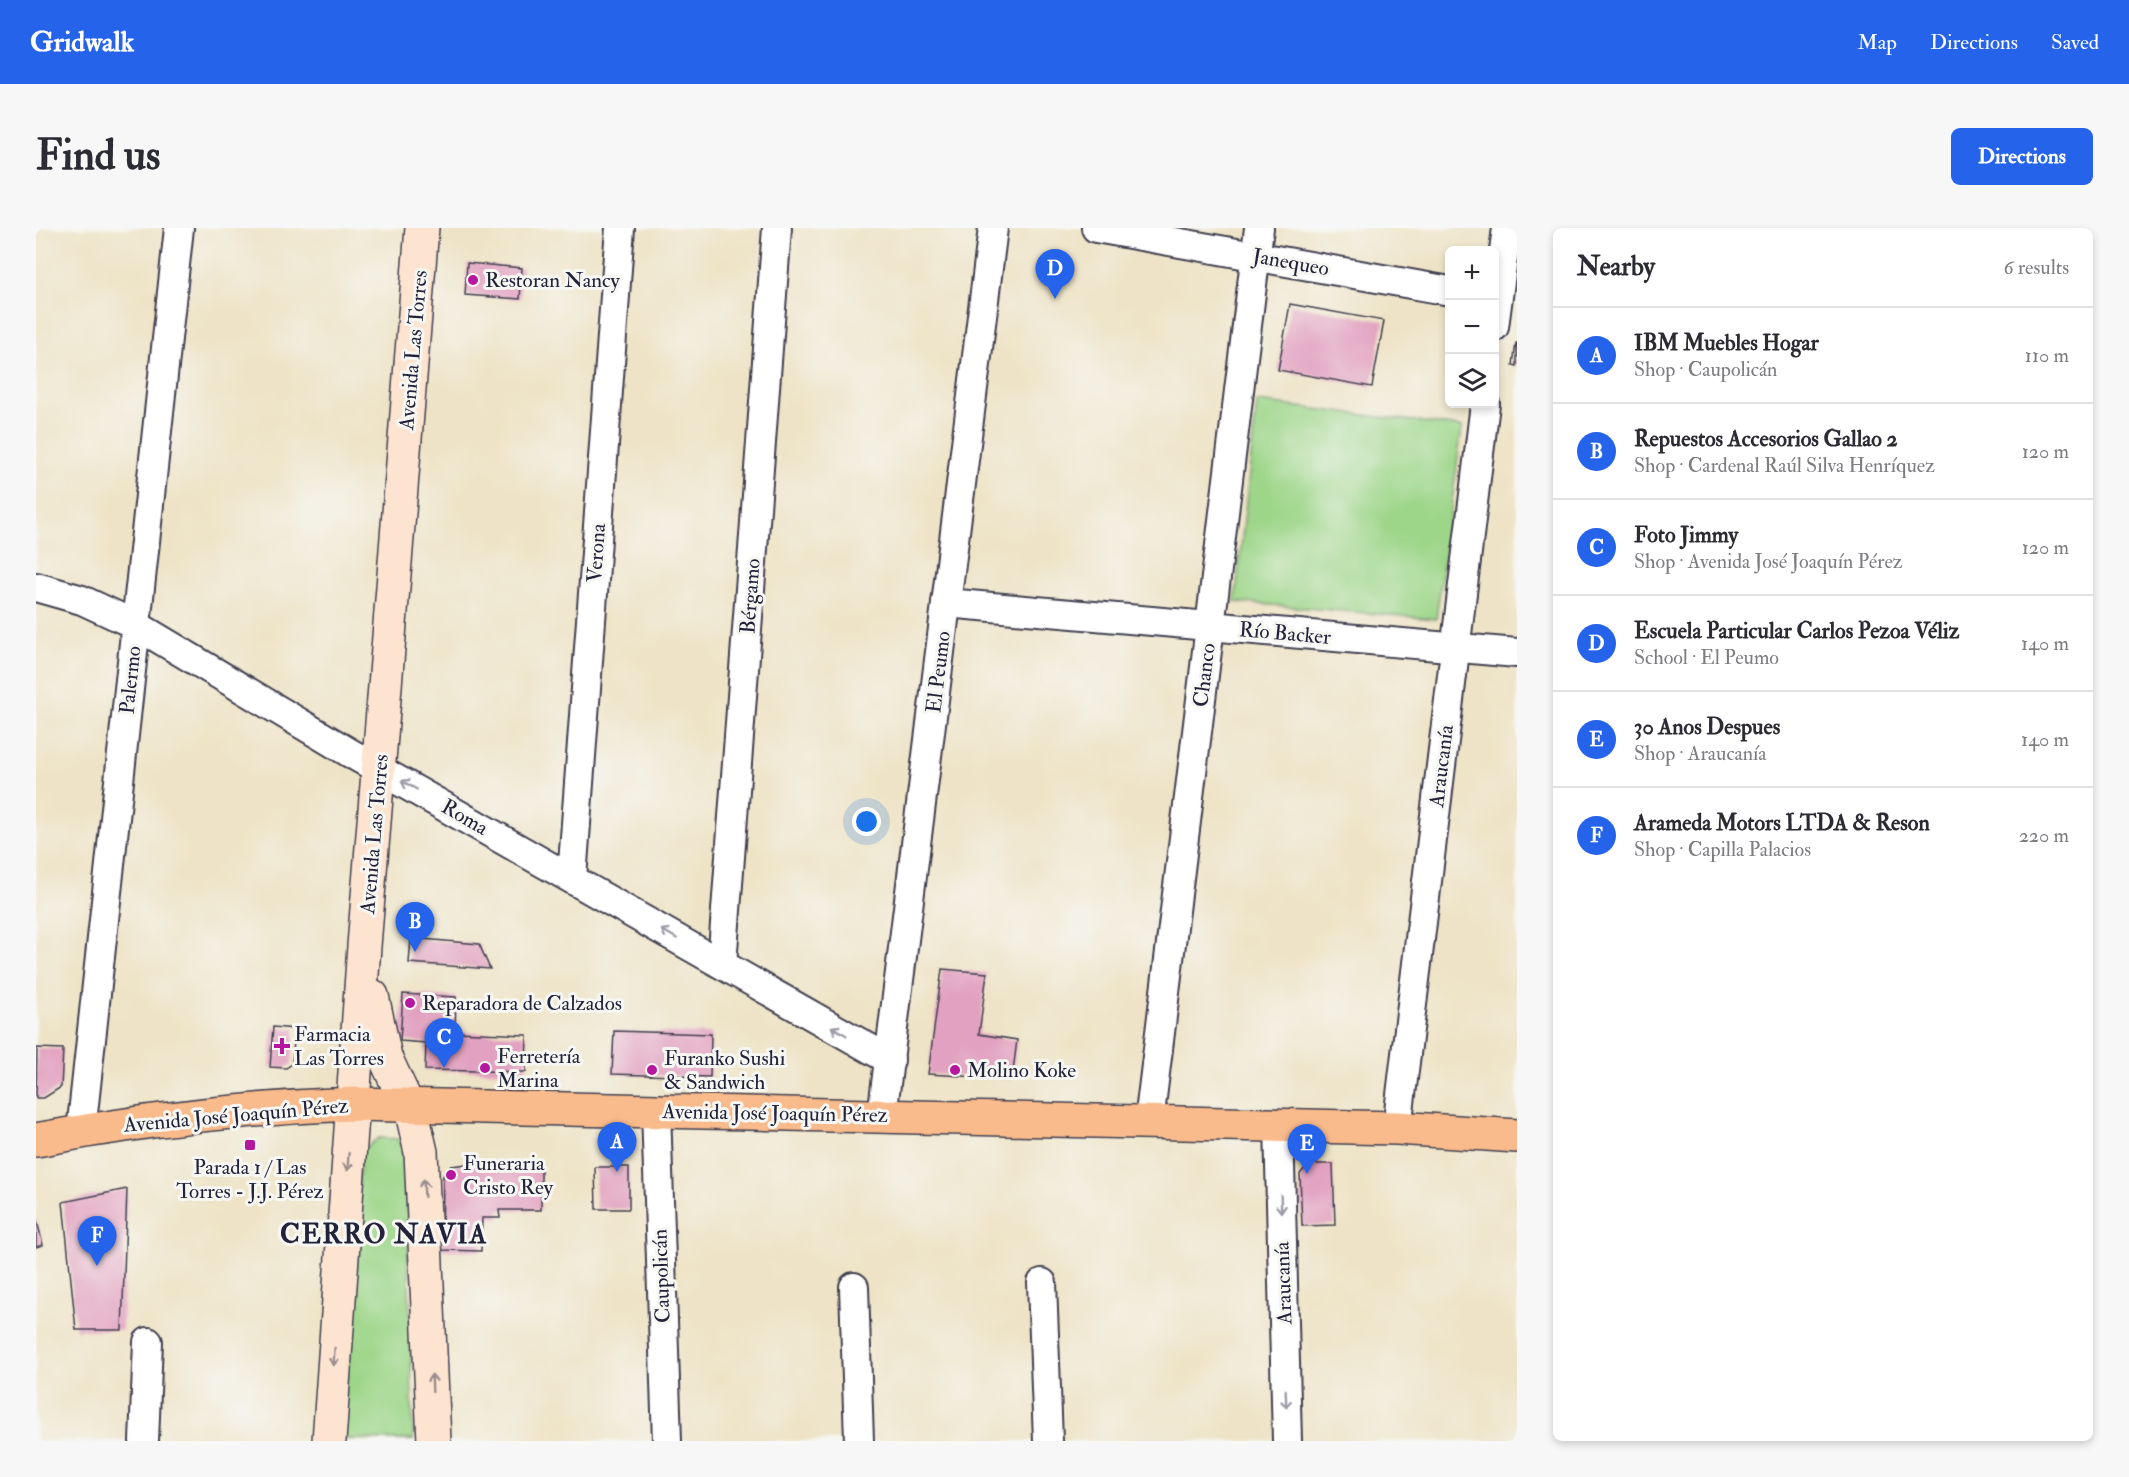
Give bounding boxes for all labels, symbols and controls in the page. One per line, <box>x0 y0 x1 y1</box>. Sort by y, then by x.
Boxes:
text: Gridwalk <box>30 25 134 60</box>
text: Map <box>1857 29 1897 56</box>
text: Directions <box>1930 29 2018 56</box>
text: Saved <box>2051 29 2099 56</box>
button: Directions <box>1951 128 2093 185</box>
text: Find us <box>36 130 160 182</box>
street label: Janequeo <box>1250 242 1331 282</box>
map controls <box>1445 246 1499 408</box>
button: + <box>1445 246 1499 300</box>
pin: D <box>1036 250 1074 299</box>
text: Nearby <box>1577 251 1655 283</box>
text: 6 results <box>2003 255 2069 280</box>
place label: Restoran Nancy <box>485 267 621 294</box>
street label: Avenida Las Torres <box>393 269 434 432</box>
marker: Restoran Nancy <box>466 273 480 287</box>
button: − <box>1445 300 1499 354</box>
text: IBM Muebles Hogar <box>1634 329 1819 357</box>
text: A <box>1590 343 1603 368</box>
text: 110 m <box>2025 343 2069 368</box>
button: layers <box>1445 354 1499 408</box>
text: Shop · Caupolicán <box>1634 357 1777 382</box>
text: Repuestos Accesorios Gallao 2 <box>1634 425 1898 453</box>
text: B <box>1590 439 1603 464</box>
text: 120 m <box>2022 439 2069 464</box>
text: Shop · Cardenal Raúl Silva Henríquez <box>1634 453 1935 478</box>
text: Foto Jimmy <box>1634 521 1738 549</box>
street label: Verona <box>581 522 612 584</box>
text: C <box>1589 535 1604 560</box>
text: 120 m <box>2022 535 2069 560</box>
text: Shop · Avenida José Joaquín Pérez <box>1634 549 1902 574</box>
street label: Bérgamo <box>734 557 767 635</box>
street label: Río Backer <box>1238 616 1332 651</box>
text: Escuela Particular Carlos Pezoa Véliz <box>1634 617 1959 645</box>
street label: El Peumo <box>920 629 957 715</box>
text: D <box>1588 631 1605 656</box>
text: 140 m <box>2021 631 2069 656</box>
street label: Chanco <box>1187 641 1222 709</box>
street label: Palermo <box>113 645 148 716</box>
text: School · El Peumo <box>1634 645 1779 670</box>
text: 30 Anos Despues <box>1634 713 1780 741</box>
street label: Araucanía <box>1423 723 1460 810</box>
text: E <box>1589 727 1604 752</box>
text: 140 m <box>2021 727 2069 752</box>
text: Shop · Araucanía <box>1634 741 1767 766</box>
street label: Avenida Las Torres <box>354 753 395 916</box>
one-way arrow <box>401 779 418 791</box>
street label: Roma <box>436 793 493 842</box>
your location <box>852 807 881 836</box>
text: Arameda Motors LTDA & Reson <box>1634 809 1930 837</box>
text: F <box>1590 823 1603 848</box>
text: 220 m <box>2019 823 2069 848</box>
text: Shop · Capilla Palacios <box>1634 837 1811 862</box>
pin: B <box>396 902 434 952</box>
one-way arrow <box>661 928 678 940</box>
place label: Reparadora de Calzados <box>422 990 622 1017</box>
marker: Reparadora de Calzados <box>403 996 417 1010</box>
pin: C <box>424 1018 464 1068</box>
place label: Farmacia Las Torres <box>294 1021 384 1072</box>
one-way arrow <box>830 1025 848 1036</box>
marker: Farmacia Las Torres <box>275 1039 289 1053</box>
place label: Ferretería Marina <box>497 1043 581 1094</box>
place label: Furanko Sushi & Sandwich <box>664 1045 786 1096</box>
place label: Molino Koke <box>967 1057 1076 1084</box>
marker: Ferretería Marina <box>478 1061 492 1075</box>
marker: Furanko Sushi & Sandwich <box>645 1063 659 1077</box>
marker: Molino Koke <box>948 1063 962 1077</box>
street label: Avenida José Joaquín Pérez <box>122 1092 350 1139</box>
street label: Avenida José Joaquín Pérez <box>661 1098 888 1129</box>
pin: A <box>598 1122 636 1172</box>
pin: E <box>1288 1124 1326 1174</box>
marker: Parada 1 / Las Torres - J.J. Pérez <box>243 1138 257 1152</box>
place label: Funeraria Cristo Rey <box>463 1150 554 1201</box>
one-way arrow <box>342 1152 353 1172</box>
place label: Parada 1 / Las Torres - J.J. Pérez <box>176 1154 324 1205</box>
marker: Funeraria Cristo Rey <box>444 1168 458 1182</box>
one-way arrow <box>418 1178 430 1198</box>
one-way arrow <box>1275 1194 1287 1214</box>
pin: F <box>78 1216 116 1266</box>
district label: CERRO NAVIA <box>280 1218 488 1251</box>
street label: Caupolicán <box>646 1228 677 1324</box>
street label: Araucanía <box>1269 1241 1298 1326</box>
one-way arrow <box>329 1346 340 1366</box>
one-way arrow <box>426 1373 438 1393</box>
one-way arrow <box>1280 1389 1292 1409</box>

